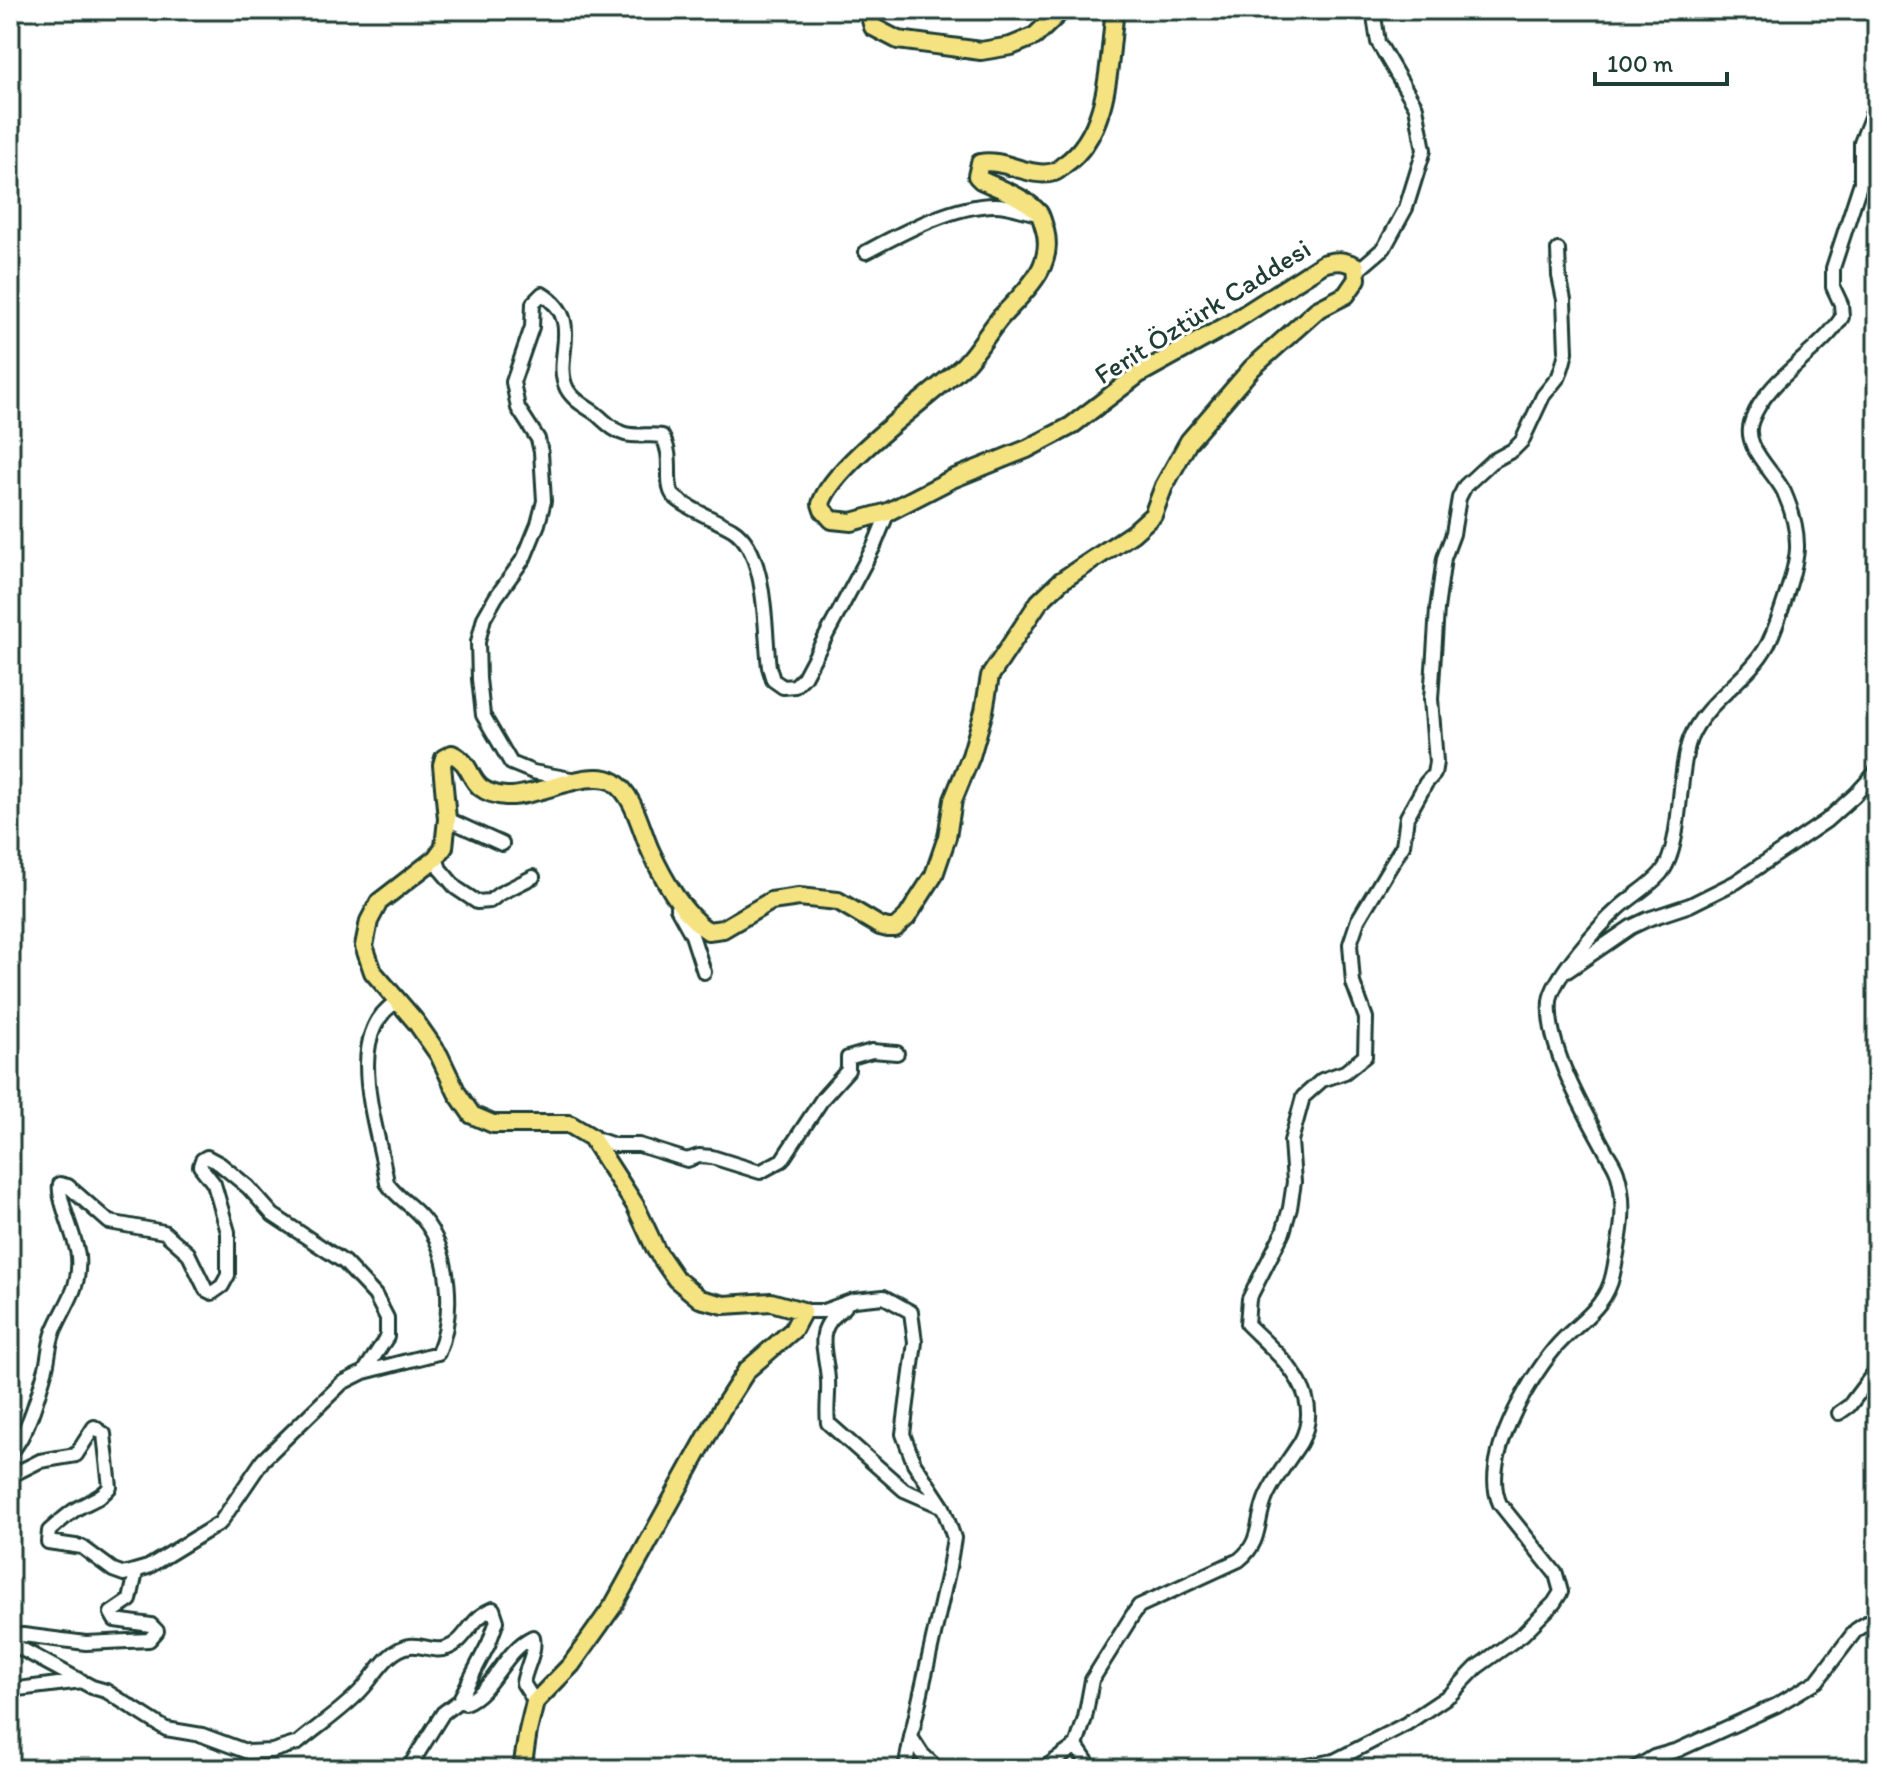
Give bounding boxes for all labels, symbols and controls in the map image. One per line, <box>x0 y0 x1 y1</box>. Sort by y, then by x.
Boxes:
scale bar <box>1595 36 1727 86</box>
text: 100 m <box>1607 49 1673 78</box>
street label: Ferit Öztürk Caddesi <box>1088 231 1316 391</box>

